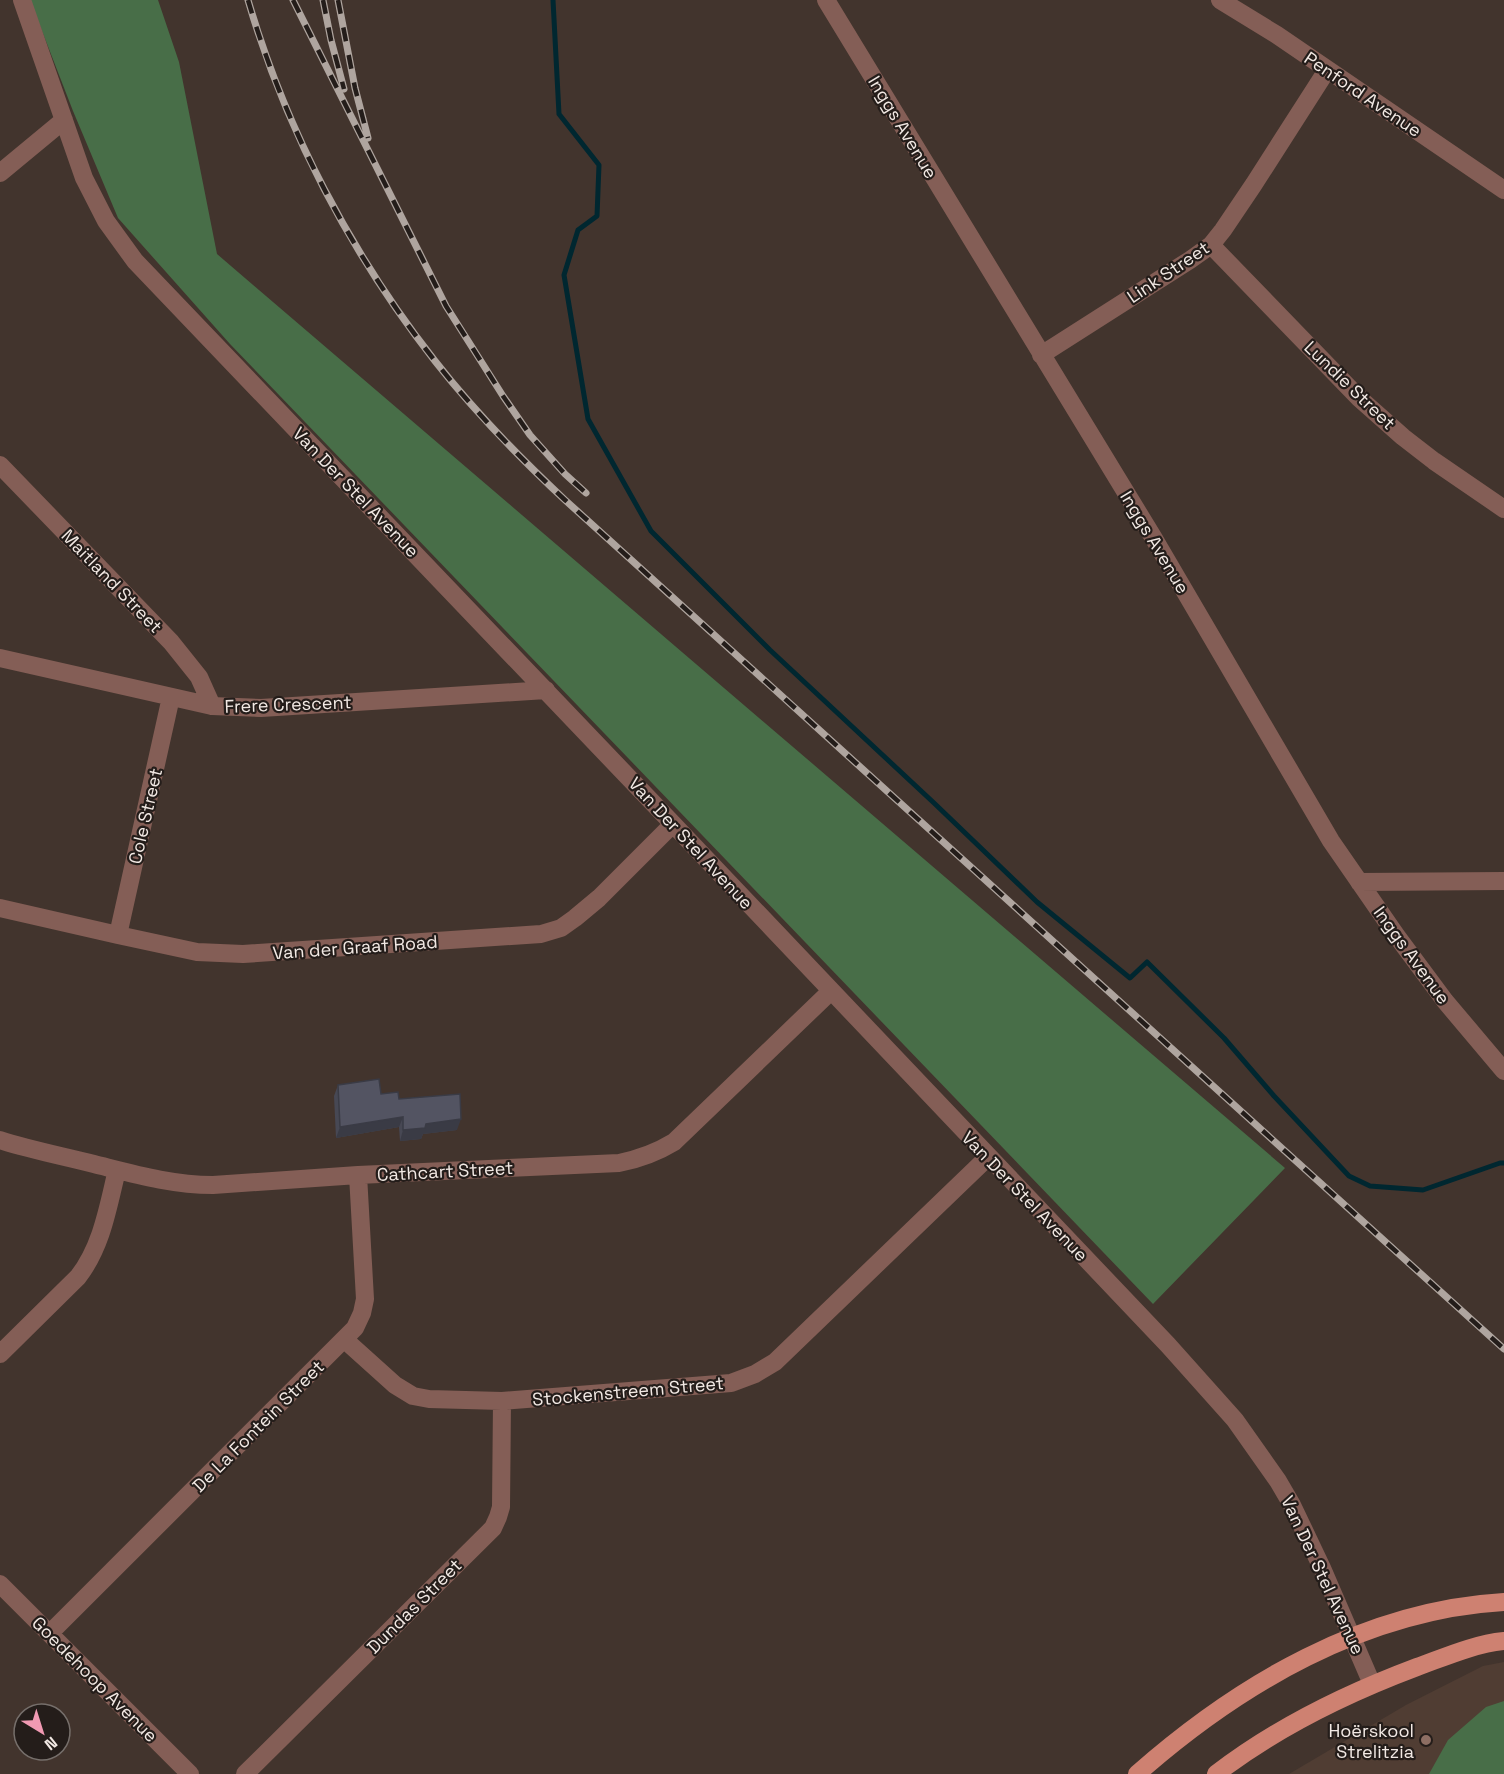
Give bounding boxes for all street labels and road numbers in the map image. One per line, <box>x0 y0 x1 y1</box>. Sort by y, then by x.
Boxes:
street label: Penford Avenue <box>1300 46 1426 142</box>
street label: Inggs Avenue <box>863 71 943 183</box>
street label: Link Street <box>1122 236 1214 308</box>
street label: Lundie Street <box>1300 336 1400 434</box>
street label: Van Der Stel Avenue <box>288 422 424 562</box>
street label: Inggs Avenue <box>1115 486 1195 598</box>
street label: Maitland Street <box>57 524 167 638</box>
street label: Frere Crescent <box>224 690 352 718</box>
street label: Cole Street <box>123 766 167 866</box>
street label: Van Der Stel Avenue <box>624 772 758 914</box>
street label: Inggs Avenue <box>1369 901 1455 1009</box>
street label: Van der Graaf Road <box>272 930 438 964</box>
street label: Van Der Stel Avenue <box>957 1126 1093 1266</box>
street label: Cathcart Street <box>376 1156 514 1186</box>
street label: De La Fontein Street <box>187 1355 329 1497</box>
street label: Stockenstreem Street <box>531 1371 725 1411</box>
street label: Van Der Stel Avenue <box>1276 1492 1370 1658</box>
street label: Dundas Street <box>362 1554 466 1658</box>
street label: Goedehoop Avenue <box>27 1611 163 1747</box>

